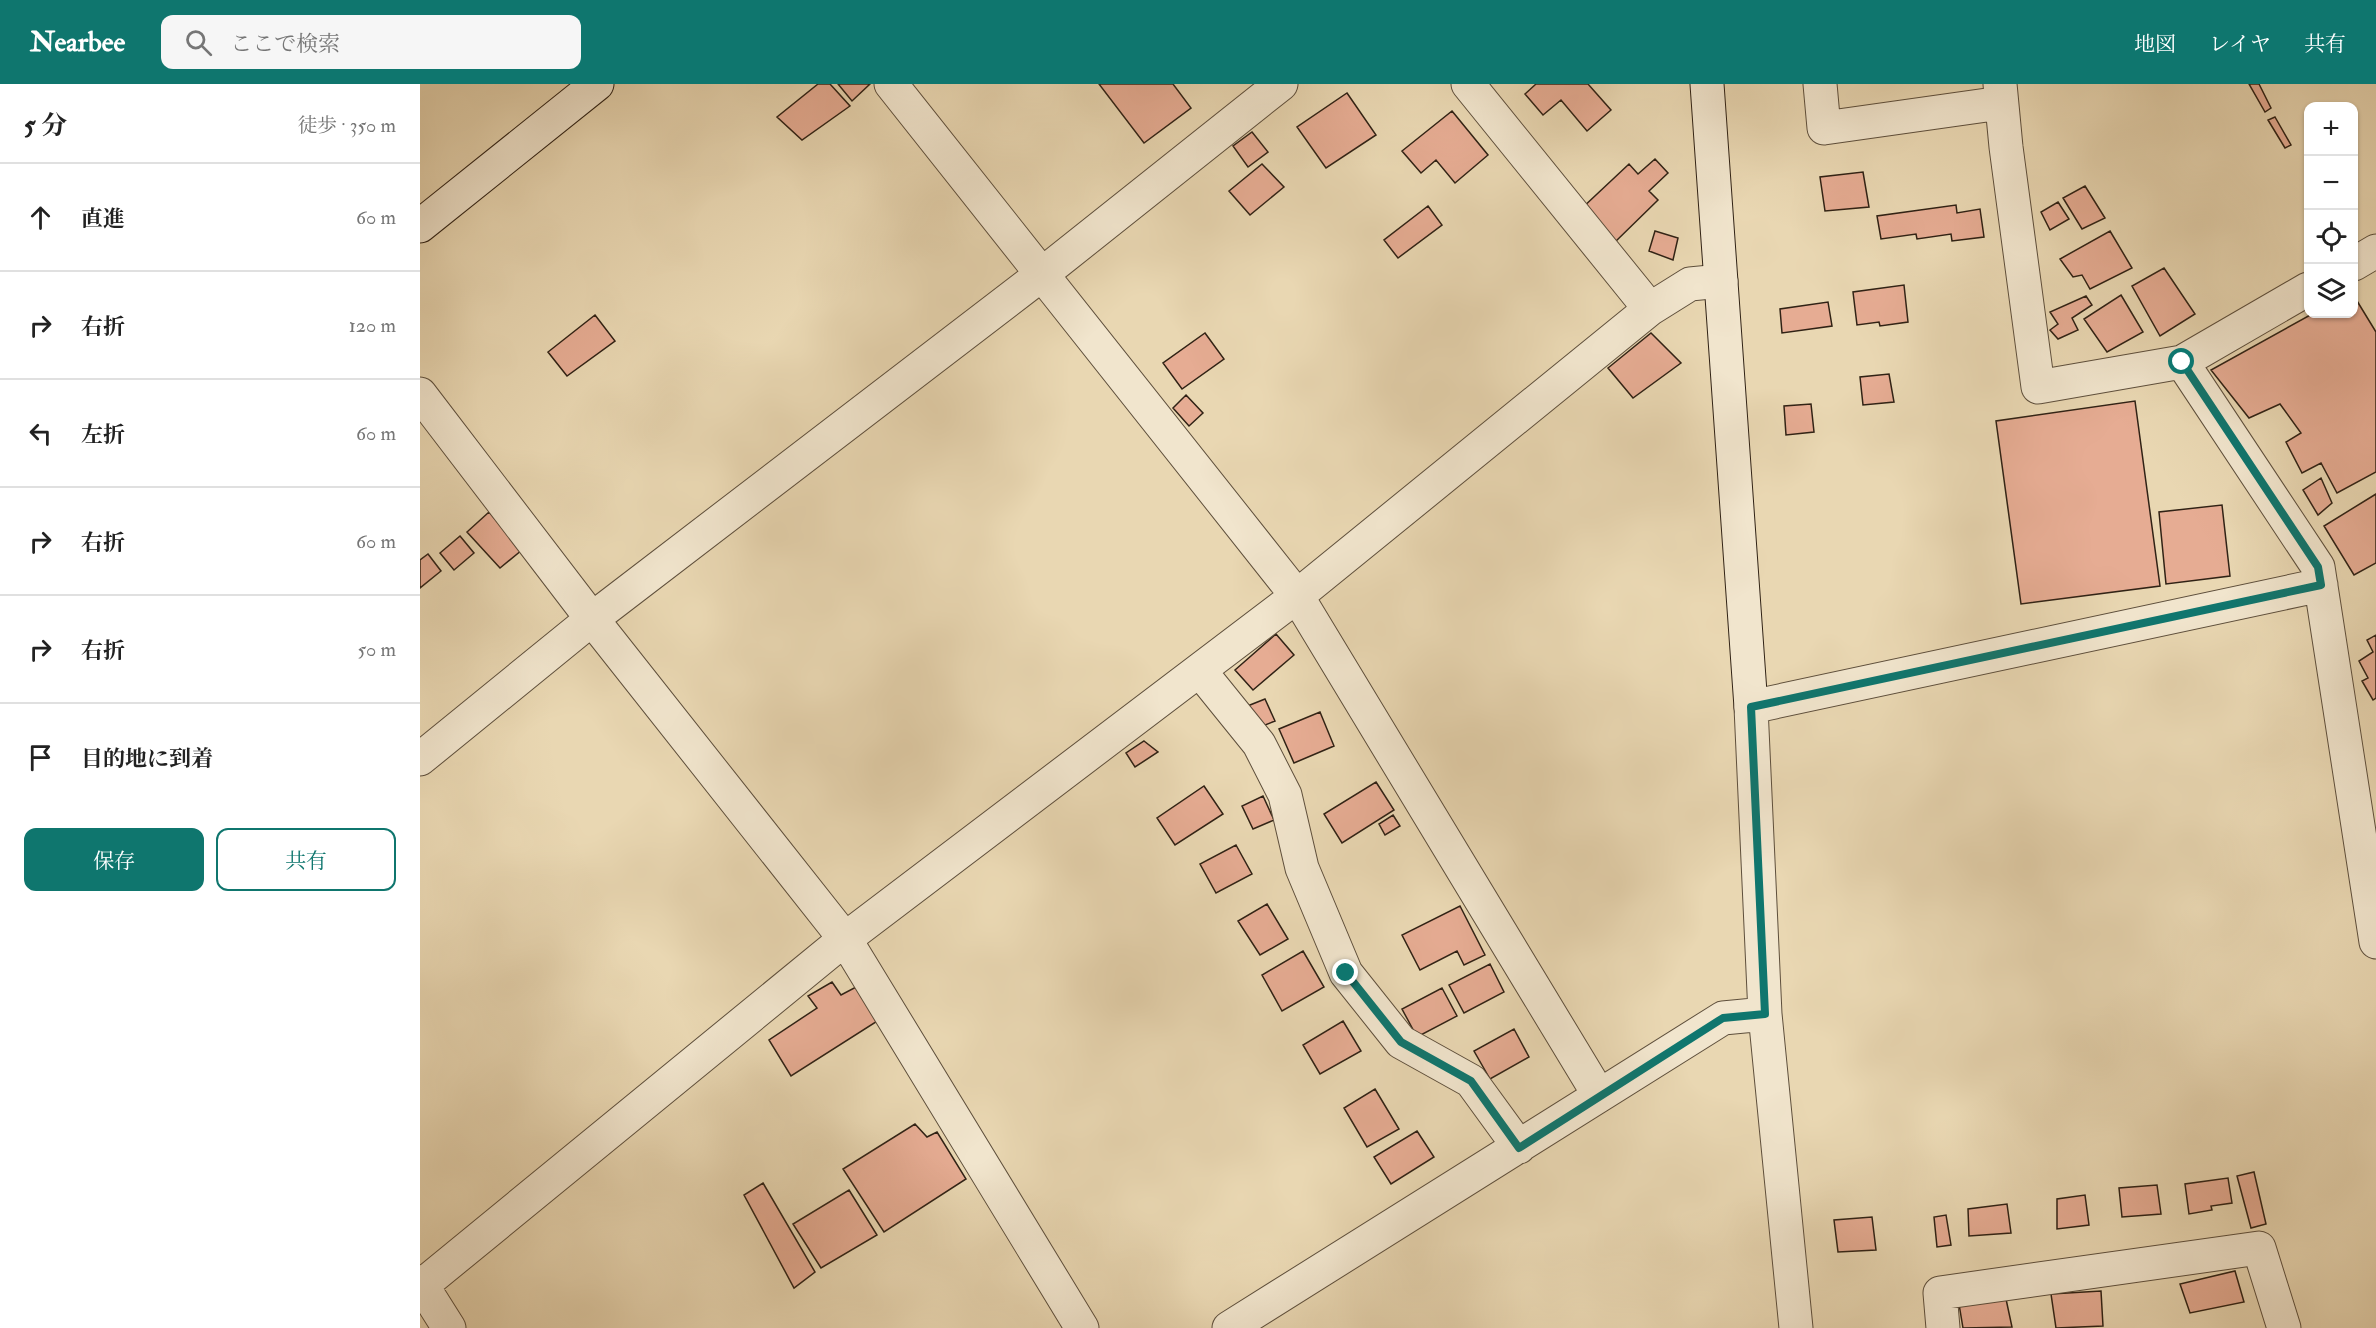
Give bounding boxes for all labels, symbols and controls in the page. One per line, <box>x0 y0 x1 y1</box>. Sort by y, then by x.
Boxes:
search box <box>161 15 581 69</box>
text: Nearbee <box>30 25 125 60</box>
icon: search <box>182 26 215 59</box>
text: ここで検索 <box>230 30 340 58</box>
text: 地図 <box>2134 31 2176 58</box>
text: レイヤ <box>2209 31 2271 58</box>
text: 共有 <box>2304 31 2346 58</box>
map controls <box>2304 102 2358 318</box>
button: + <box>2304 102 2358 156</box>
text: 5 分 <box>24 110 67 142</box>
text: 徒歩 · 350 m <box>297 113 396 138</box>
button: − <box>2304 156 2358 210</box>
icon: ahead <box>24 201 57 234</box>
text: 直進 <box>81 205 125 233</box>
text: 60 m <box>356 205 396 230</box>
button: locate <box>2304 210 2358 264</box>
button: layers <box>2304 264 2358 318</box>
icon: right <box>24 309 57 342</box>
text: 右折 <box>81 313 125 341</box>
text: 120 m <box>349 313 396 338</box>
route start <box>2168 348 2194 374</box>
icon: left <box>24 417 57 450</box>
text: 左折 <box>81 421 125 449</box>
text: 60 m <box>356 421 396 446</box>
icon: right <box>24 525 57 558</box>
text: 右折 <box>81 529 125 557</box>
text: 60 m <box>356 529 396 554</box>
icon: right <box>24 633 57 666</box>
text: 右折 <box>81 637 125 665</box>
text: 50 m <box>357 637 396 662</box>
icon: arrive <box>24 741 57 774</box>
text: 目的地に到着 <box>81 745 213 773</box>
button: 保存 <box>24 828 204 891</box>
button: 共有 <box>216 828 396 891</box>
route end <box>1332 959 1358 985</box>

